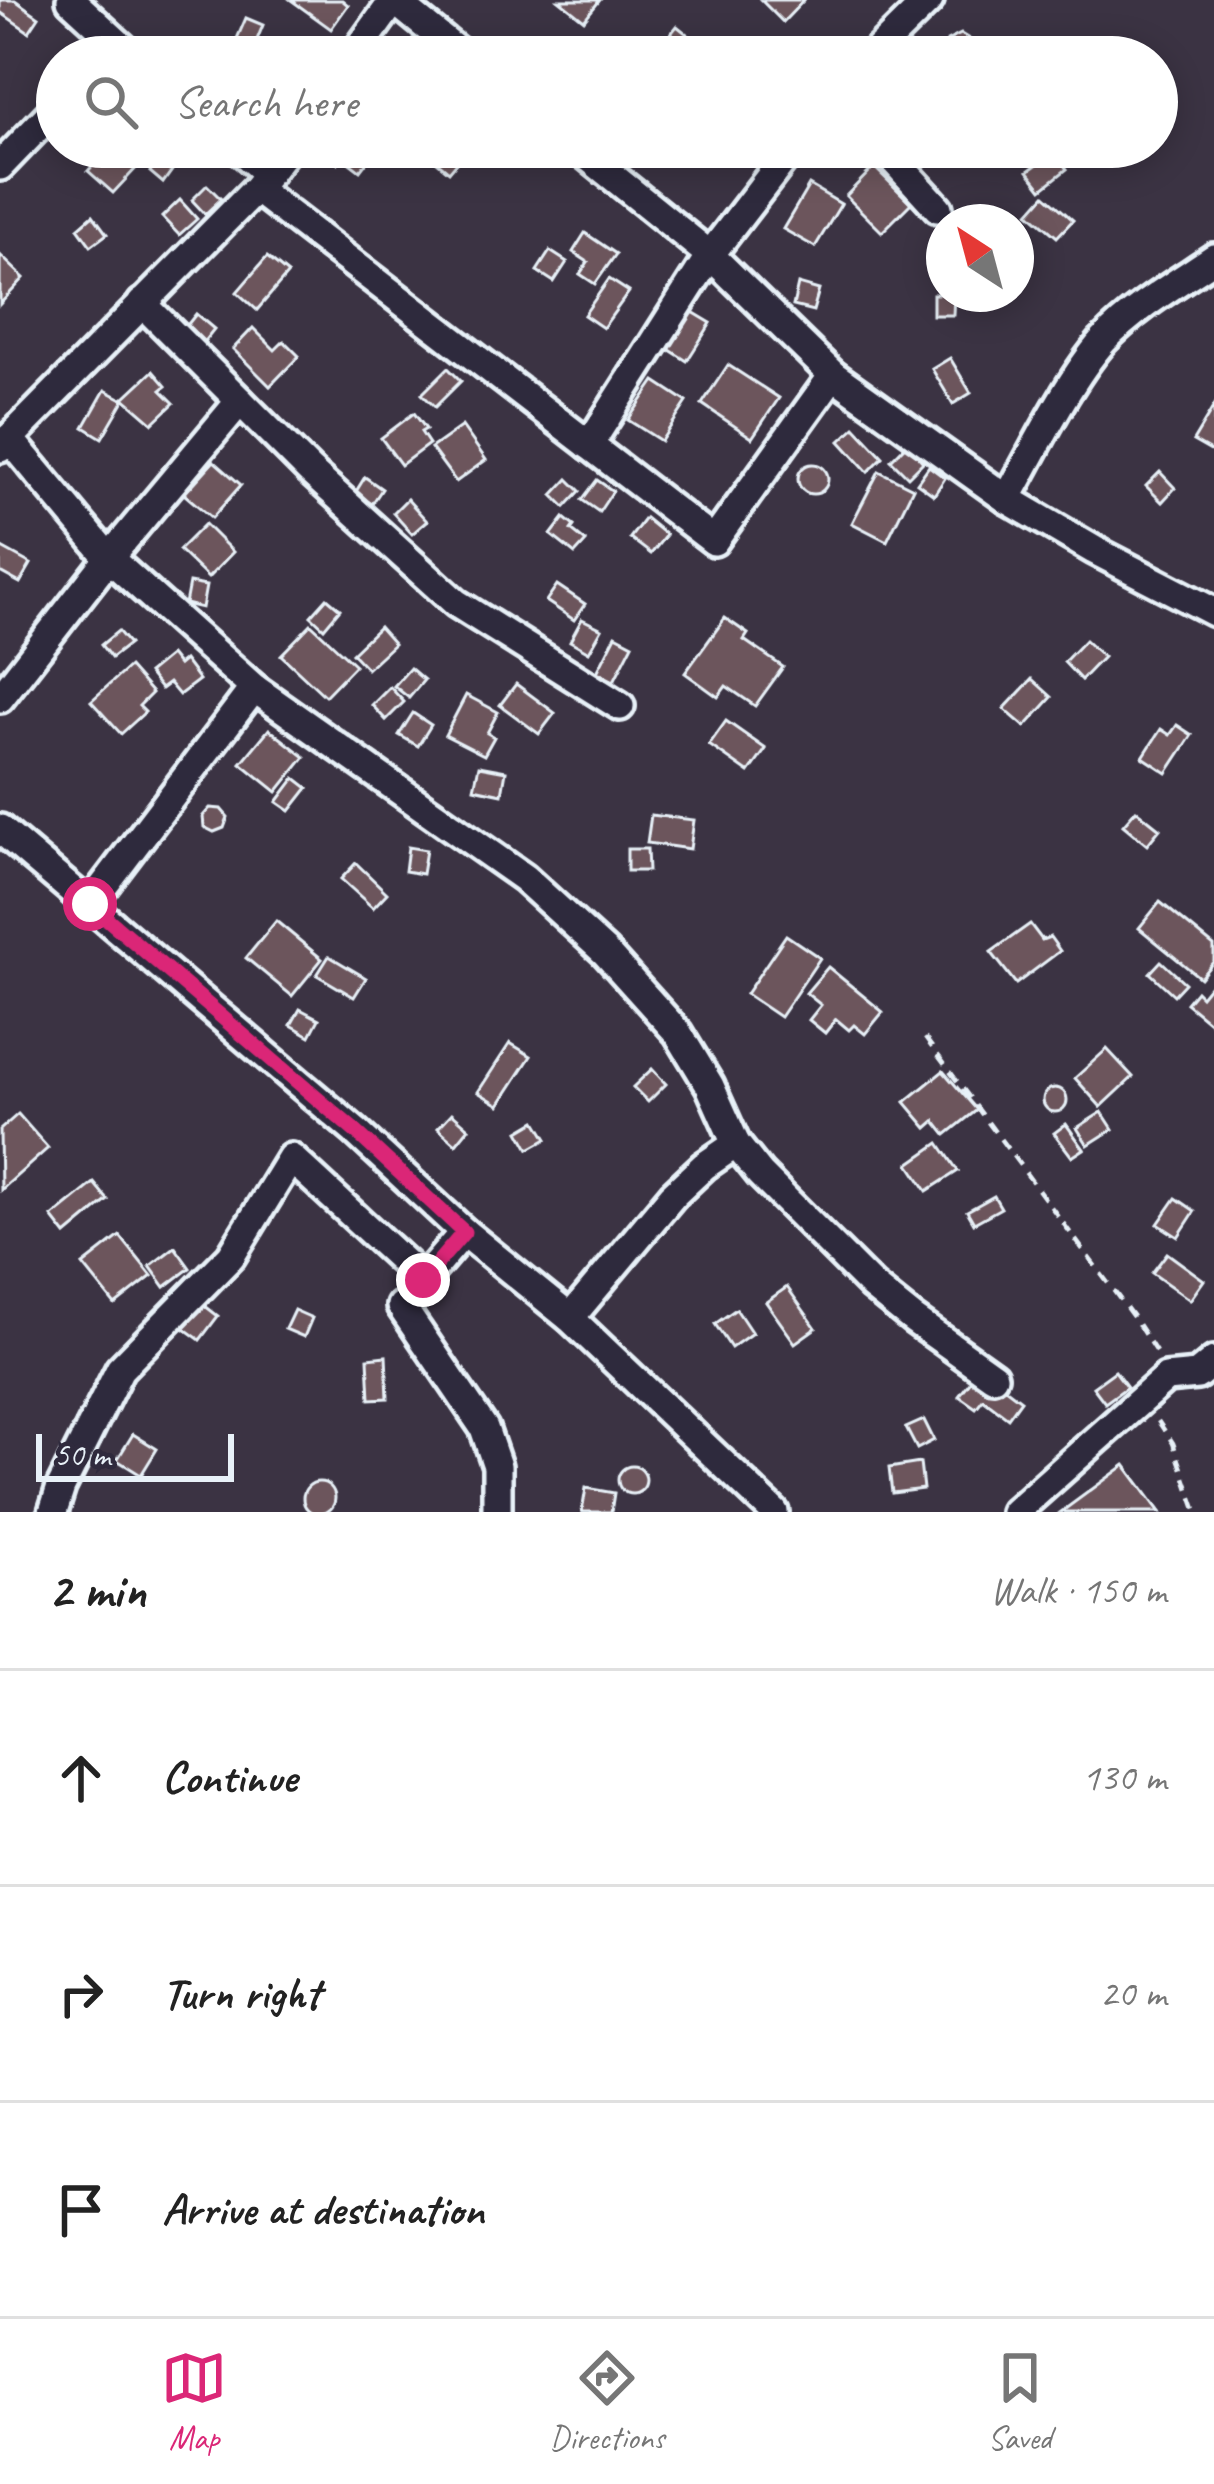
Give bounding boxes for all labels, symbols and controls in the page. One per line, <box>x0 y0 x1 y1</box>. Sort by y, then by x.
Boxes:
search box <box>36 36 1178 168</box>
icon: search <box>78 69 144 135</box>
text: Search here <box>174 74 357 131</box>
north arrow <box>926 204 1034 312</box>
route start <box>63 877 117 931</box>
route end <box>396 1253 450 1307</box>
scale bar <box>36 1428 234 1481</box>
text: 50 m <box>54 1434 110 1476</box>
text: 2 min <box>48 1558 146 1622</box>
text: Walk · 150 m <box>990 1566 1166 1615</box>
icon: ahead <box>48 1745 114 1811</box>
text: Continue <box>162 1749 296 1806</box>
text: 130 m <box>1082 1753 1166 1802</box>
icon: right <box>48 1961 114 2027</box>
text: Turn right <box>162 1965 320 2022</box>
text: 20 m <box>1100 1969 1166 2018</box>
icon: arrive <box>48 2177 114 2243</box>
text: Arrive at destination <box>162 2181 484 2238</box>
tab: Map <box>161 2345 227 2459</box>
tab: Directions <box>550 2345 664 2459</box>
tab: Saved <box>987 2345 1053 2459</box>

